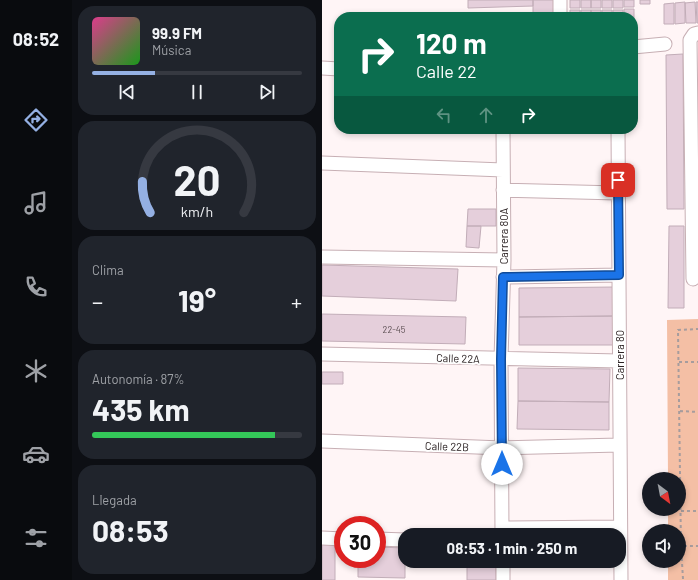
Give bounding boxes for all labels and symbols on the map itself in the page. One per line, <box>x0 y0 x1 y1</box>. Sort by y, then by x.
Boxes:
pin <box>601 163 635 197</box>
street label: Carrera 80A <box>497 207 510 264</box>
house number: 22-45 <box>383 324 406 335</box>
street label: Carrera 80 <box>613 330 626 380</box>
street label: Calle 22A <box>436 351 480 365</box>
street label: Calle 22B <box>425 439 469 453</box>
position arrow <box>481 443 523 485</box>
north arrow <box>642 472 686 516</box>
speed limit sign: 30 <box>334 516 386 568</box>

